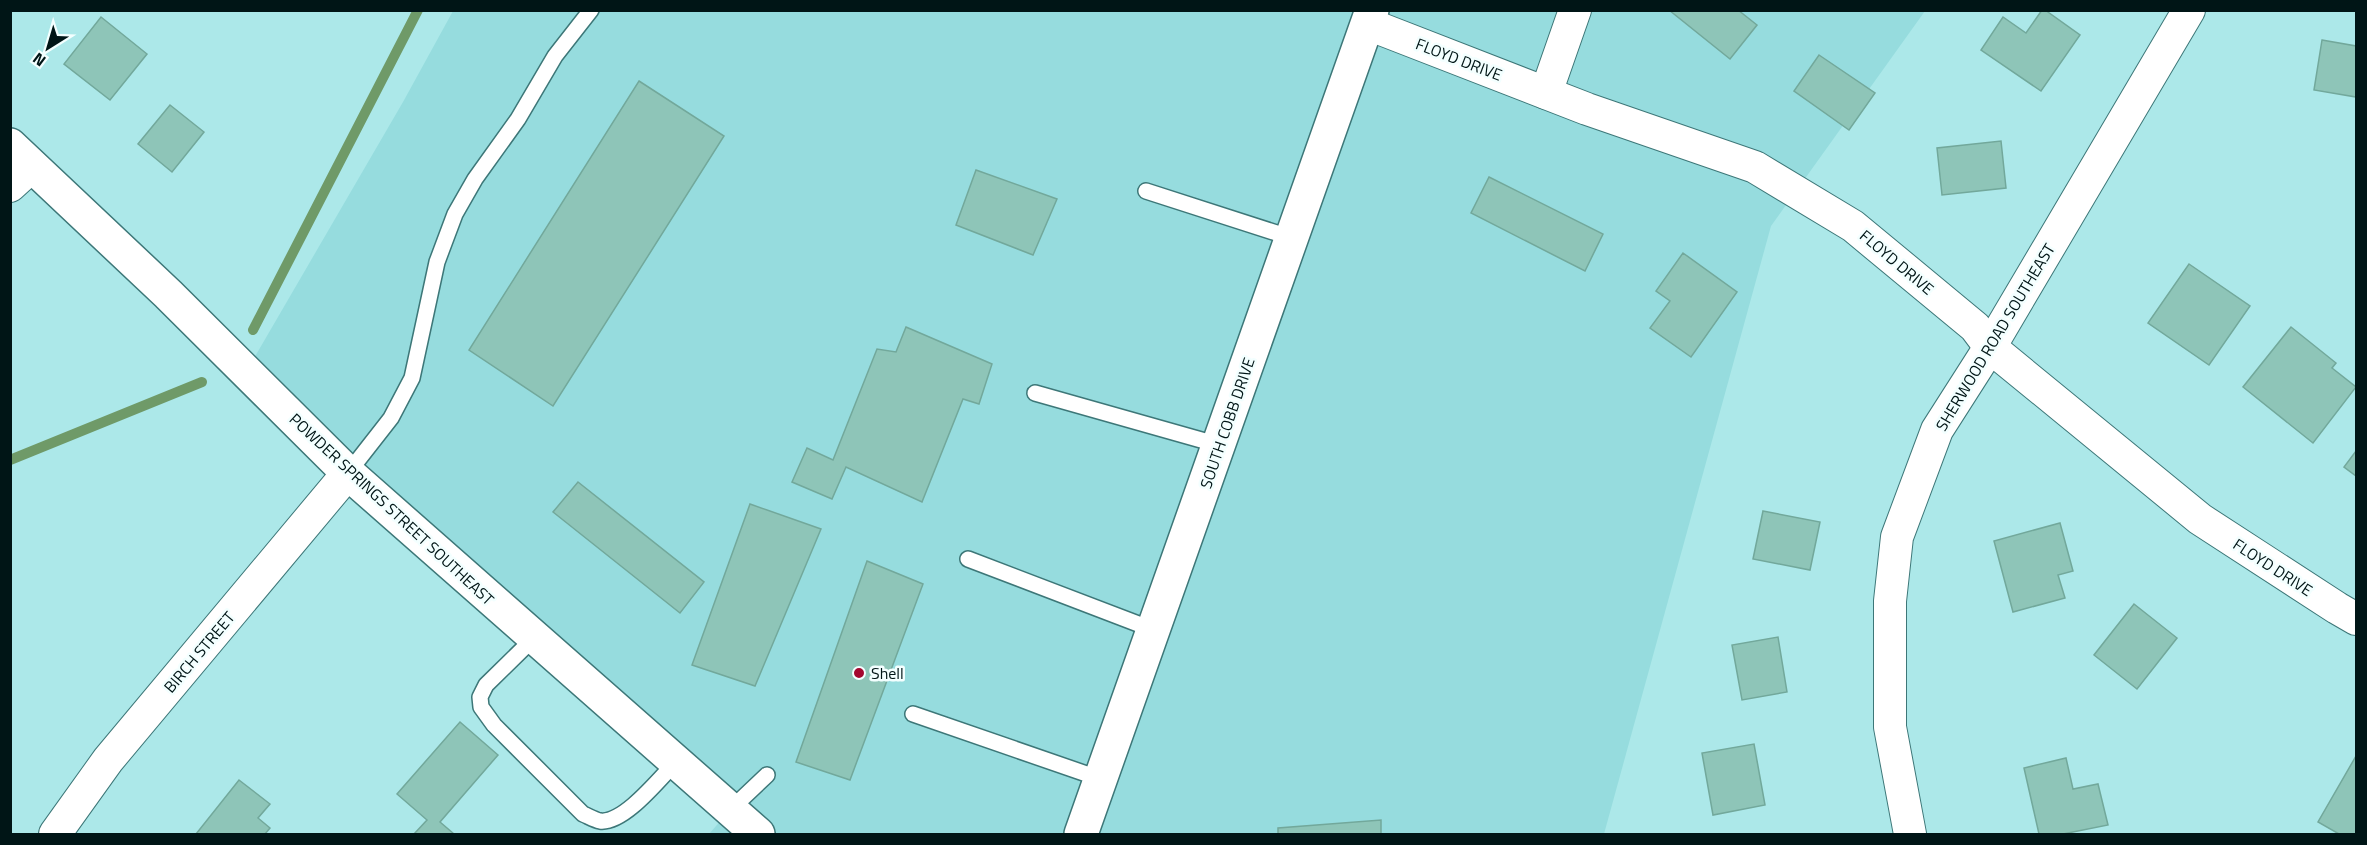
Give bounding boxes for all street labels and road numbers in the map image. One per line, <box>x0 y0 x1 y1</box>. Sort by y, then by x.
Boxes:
street label: FLOYD DRIVE <box>1412 32 1506 86</box>
street label: FLOYD DRIVE <box>1855 224 1940 300</box>
street label: SHERWOOD ROAD SOUTHEAST <box>1929 238 2061 435</box>
street label: SOUTH COBB DRIVE <box>1193 354 1261 492</box>
street label: POWDER SPRINGS STREET SOUTHEAST <box>284 407 500 611</box>
street label: FLOYD DRIVE <box>2228 532 2318 602</box>
street label: BIRCH STREET <box>158 606 241 698</box>

